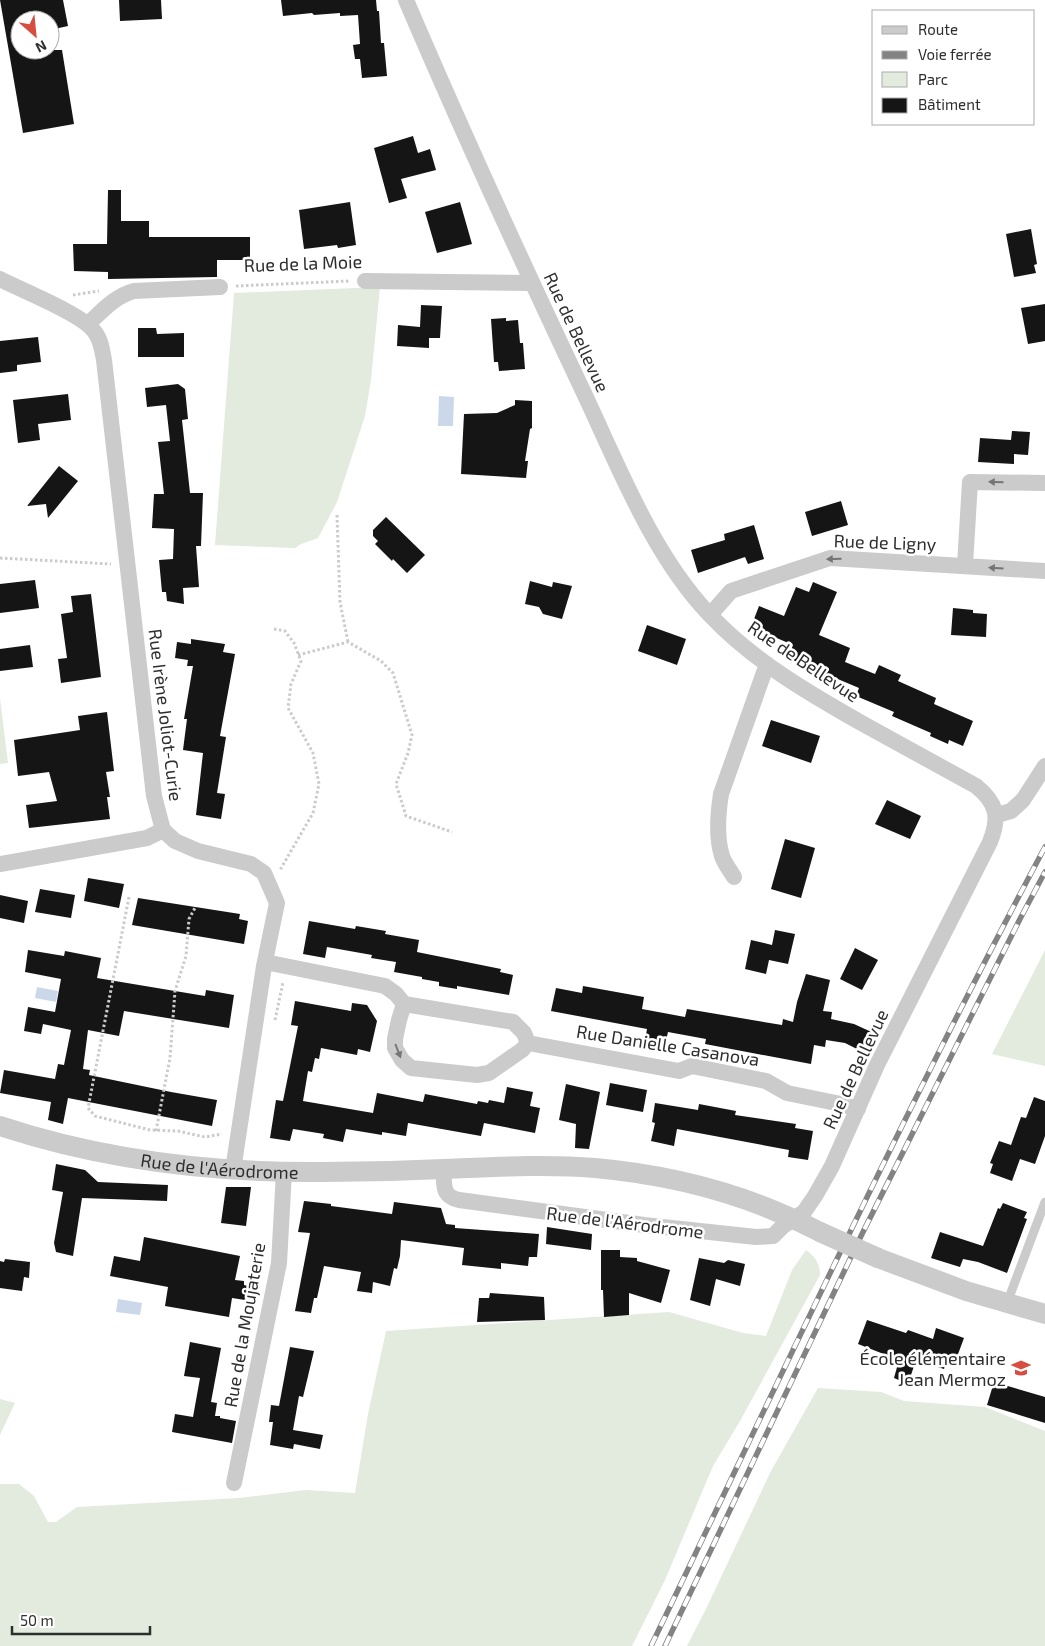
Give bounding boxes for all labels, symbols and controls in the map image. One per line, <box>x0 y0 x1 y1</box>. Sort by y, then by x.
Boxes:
north arrow <box>10 10 60 60</box>
legend <box>872 10 1035 125</box>
text: Route <box>918 20 958 38</box>
text: N <box>33 37 49 57</box>
text: Voie ferrée <box>918 45 992 63</box>
text: Parc <box>918 70 948 88</box>
text: Bâtiment <box>918 95 981 113</box>
street label: Rue de la Moie <box>243 250 363 276</box>
street label: Rue de Bellevue <box>540 269 614 395</box>
one-way arrow <box>988 478 1004 486</box>
street label: Rue de Ligny <box>833 529 937 555</box>
one-way arrow <box>826 555 842 563</box>
one-way arrow <box>988 563 1004 571</box>
street label: Rue de Bellevue <box>744 616 864 706</box>
street label: Rue Irène Joliot-Curie <box>145 628 187 802</box>
street label: Rue de Bellevue <box>818 1006 892 1132</box>
street label: Rue Danielle Casanova <box>575 1020 761 1070</box>
one-way arrow <box>394 1044 402 1059</box>
street label: Rue de l'Aérodrome <box>139 1149 299 1183</box>
street label: Rue de l'Aérodrome <box>545 1201 705 1243</box>
street label: Rue de la Moujaterie <box>219 1241 269 1409</box>
place label: École élémentaire Jean Mermoz <box>860 1347 1006 1390</box>
school or university icon: École élémentaire Jean Mermoz <box>1010 1357 1032 1379</box>
scale bar <box>12 1604 150 1636</box>
text: 50 m <box>20 1611 54 1629</box>

